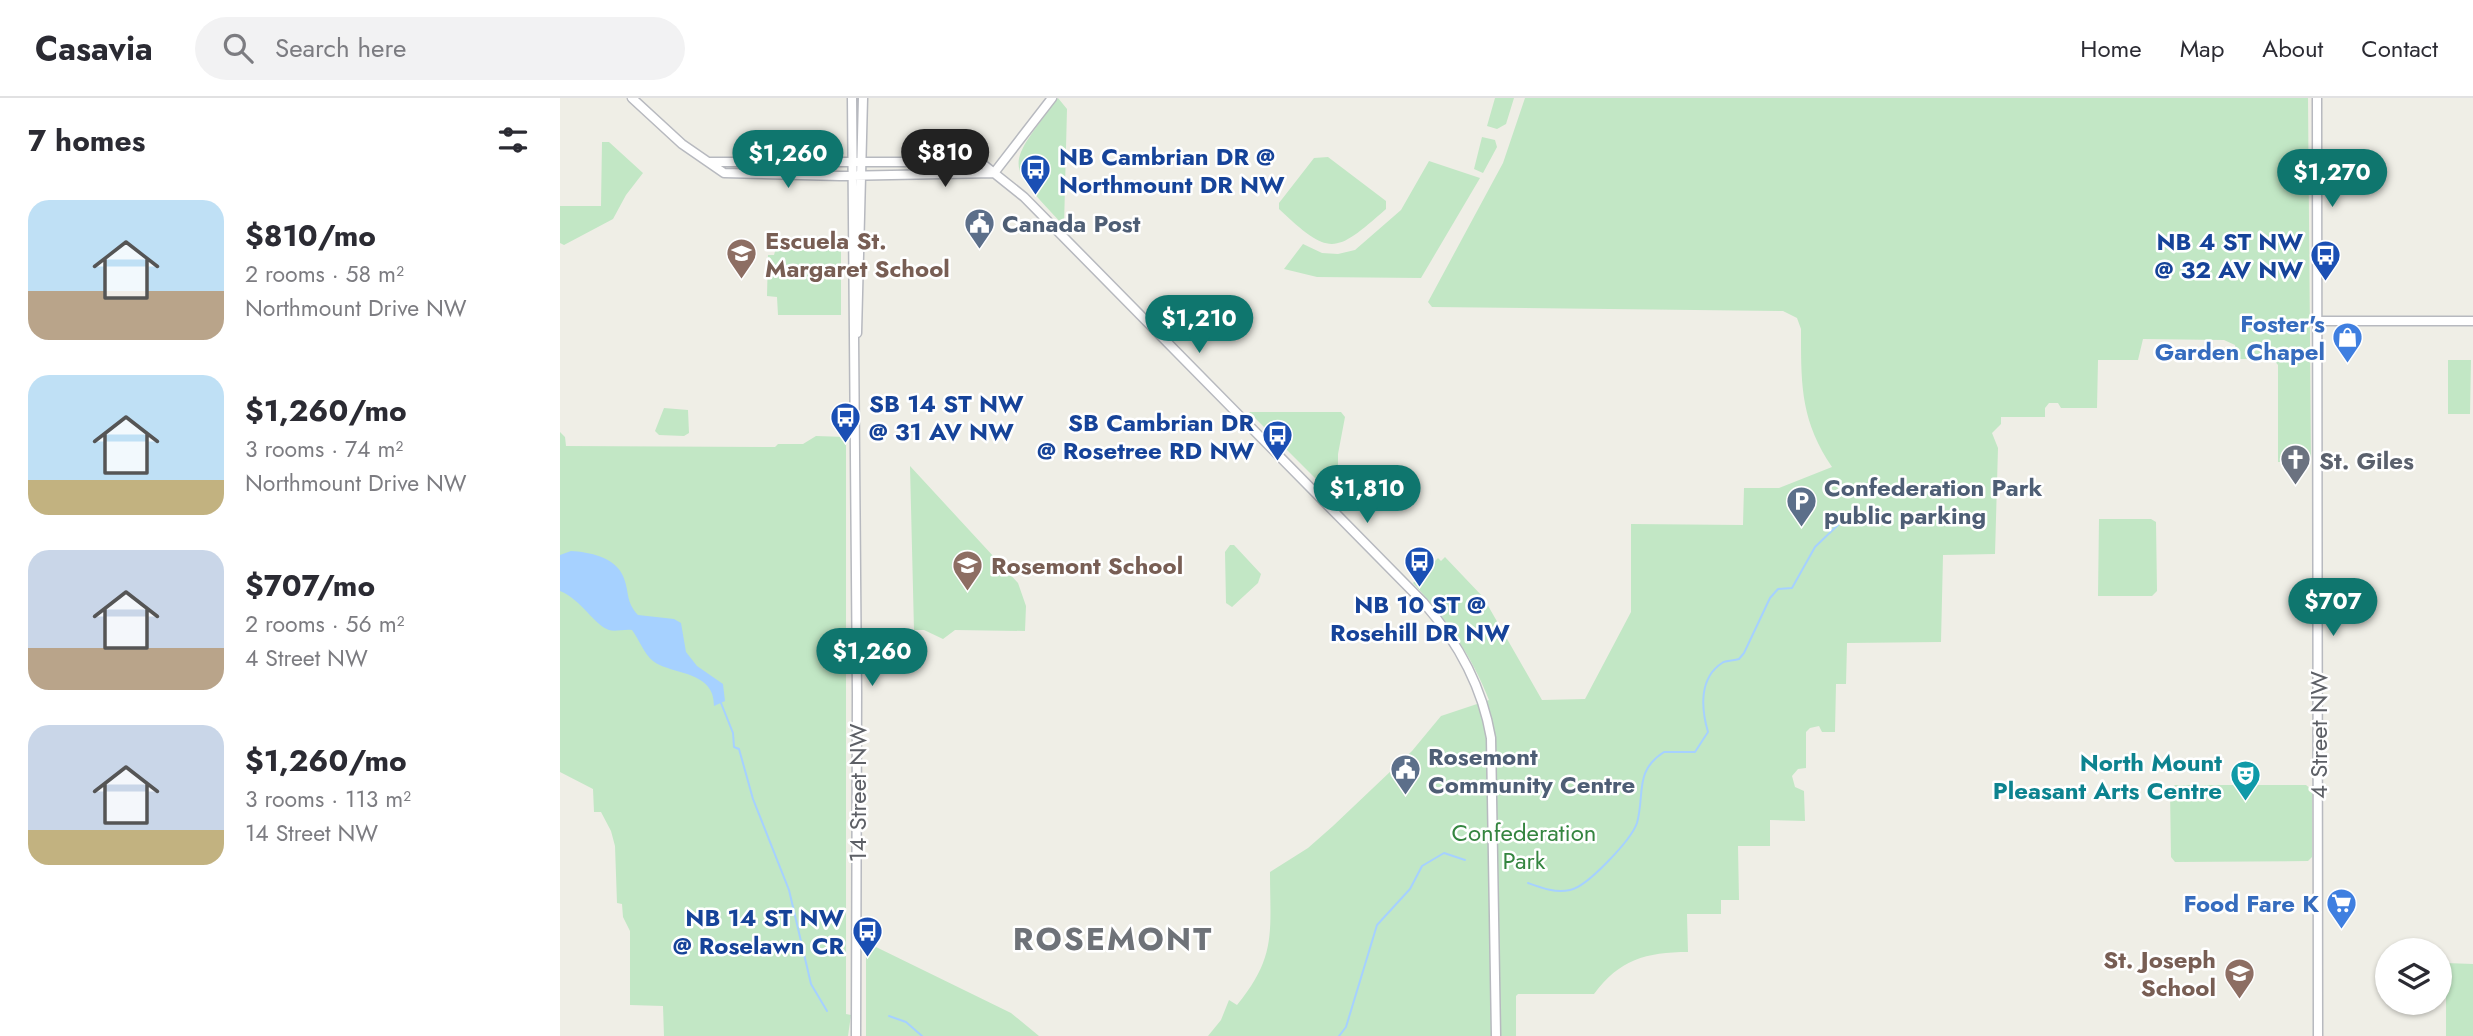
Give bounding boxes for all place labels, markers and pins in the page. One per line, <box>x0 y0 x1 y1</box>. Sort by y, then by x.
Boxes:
pin: $1,260 <box>731 130 845 190</box>
pin: $810 <box>904 130 986 189</box>
place label: NB Cambrian DR @ Northmount DR NW <box>1059 139 1285 202</box>
pin: $1,270 <box>2275 150 2389 209</box>
bus stop icon: NB Cambrian DR @ Northmount DR NW <box>1019 153 1053 197</box>
public building icon: Canada Post <box>962 206 996 250</box>
place label: Canada Post <box>1002 206 1141 241</box>
place label: Escuela St. Margaret School <box>765 223 950 286</box>
place label: NB 4 ST NW @ 32 AV NW <box>2155 224 2303 287</box>
school or university icon: Escuela St. Margaret School <box>725 237 759 281</box>
bus stop icon: NB 4 ST NW @ 32 AV NW <box>2309 238 2343 282</box>
pin: $1,210 <box>1142 296 1256 355</box>
place label: Foster's Garden Chapel <box>2155 306 2325 369</box>
shop icon: Foster's Garden Chapel <box>2331 320 2365 364</box>
place label: SB 14 ST NW @ 31 AV NW <box>869 386 1024 449</box>
bus stop icon: SB 14 ST NW @ 31 AV NW <box>829 400 863 444</box>
place label: SB Cambrian DR @ Rosetree RD NW <box>1037 405 1254 468</box>
bus stop icon: SB Cambrian DR @ Rosetree RD NW <box>1260 419 1294 463</box>
church icon: St. Giles <box>2279 443 2313 487</box>
place label: St. Giles <box>2319 443 2414 478</box>
pin: $1,810 <box>1310 466 1424 525</box>
place label: Confederation Park public parking <box>1824 470 2043 533</box>
parking icon: Confederation Park public parking <box>1784 484 1818 528</box>
bus stop icon: NB 10 ST @ Rosehill DR NW <box>1403 545 1437 589</box>
school or university icon: Rosemont School <box>951 548 985 592</box>
place label: Rosemont School <box>991 548 1183 583</box>
pin: $707 <box>2292 578 2374 638</box>
place label: NB 10 ST @ Rosehill DR NW <box>1330 587 1510 650</box>
pin: $1,260 <box>815 628 929 688</box>
place label: Rosemont Community Centre <box>1428 739 1635 802</box>
place label: North Mount Pleasant Arts Centre <box>1993 745 2222 808</box>
public building icon: Rosemont Community Centre <box>1388 753 1422 797</box>
theatre icon: North Mount Pleasant Arts Centre <box>2228 759 2262 803</box>
place label: Food Fare K <box>2183 886 2319 921</box>
supermarket icon: Food Fare K <box>2325 886 2359 930</box>
place label: NB 14 ST NW @ Roselawn CR <box>673 900 844 963</box>
bus stop icon: NB 14 ST NW @ Roselawn CR <box>850 914 884 958</box>
place label: St. Joseph School <box>2103 942 2216 1005</box>
school or university icon: St. Joseph School <box>2222 956 2256 1000</box>

